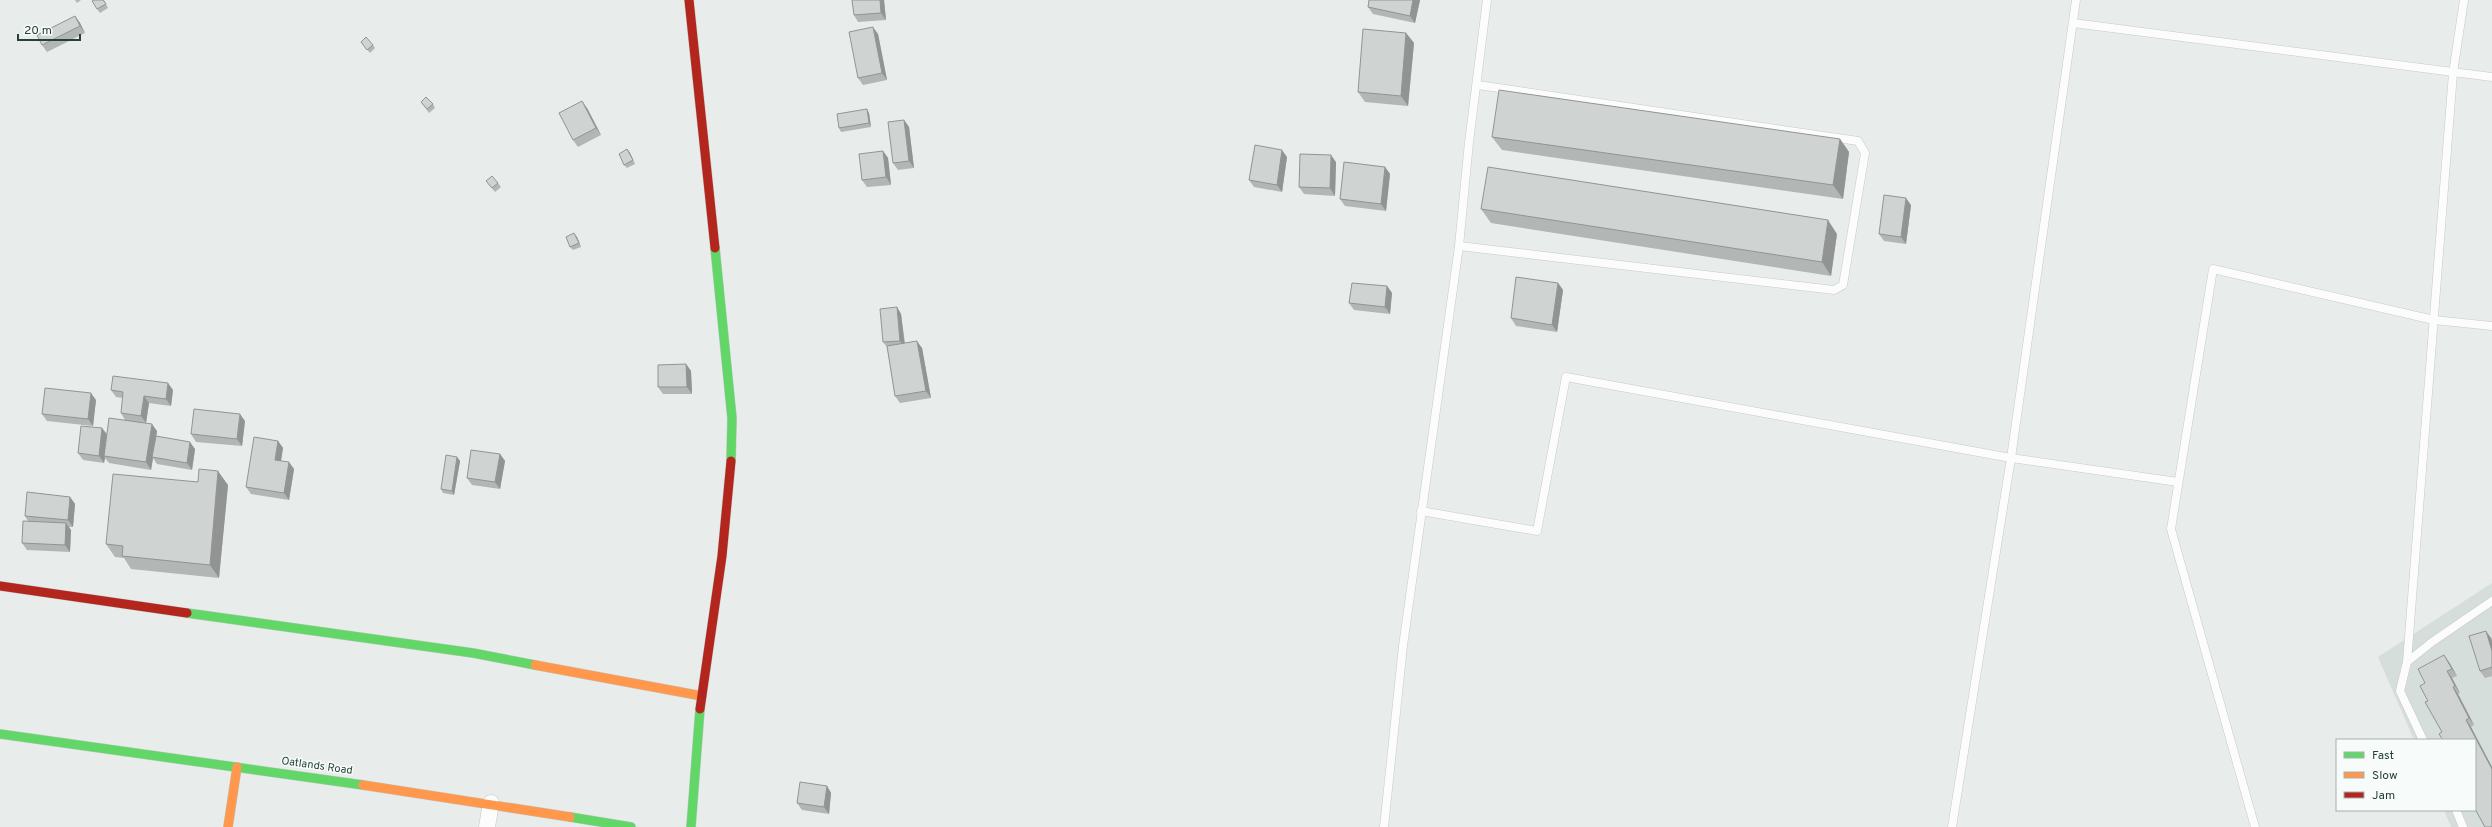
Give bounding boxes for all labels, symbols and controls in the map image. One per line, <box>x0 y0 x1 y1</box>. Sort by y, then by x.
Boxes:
scale bar <box>18 16 80 42</box>
text: 20 m <box>24 23 52 39</box>
legend <box>2336 739 2476 811</box>
text: Fast <box>2372 748 2394 764</box>
street label: Oatlands Road <box>280 754 354 778</box>
text: Slow <box>2372 768 2398 784</box>
text: Jam <box>2372 788 2395 804</box>

